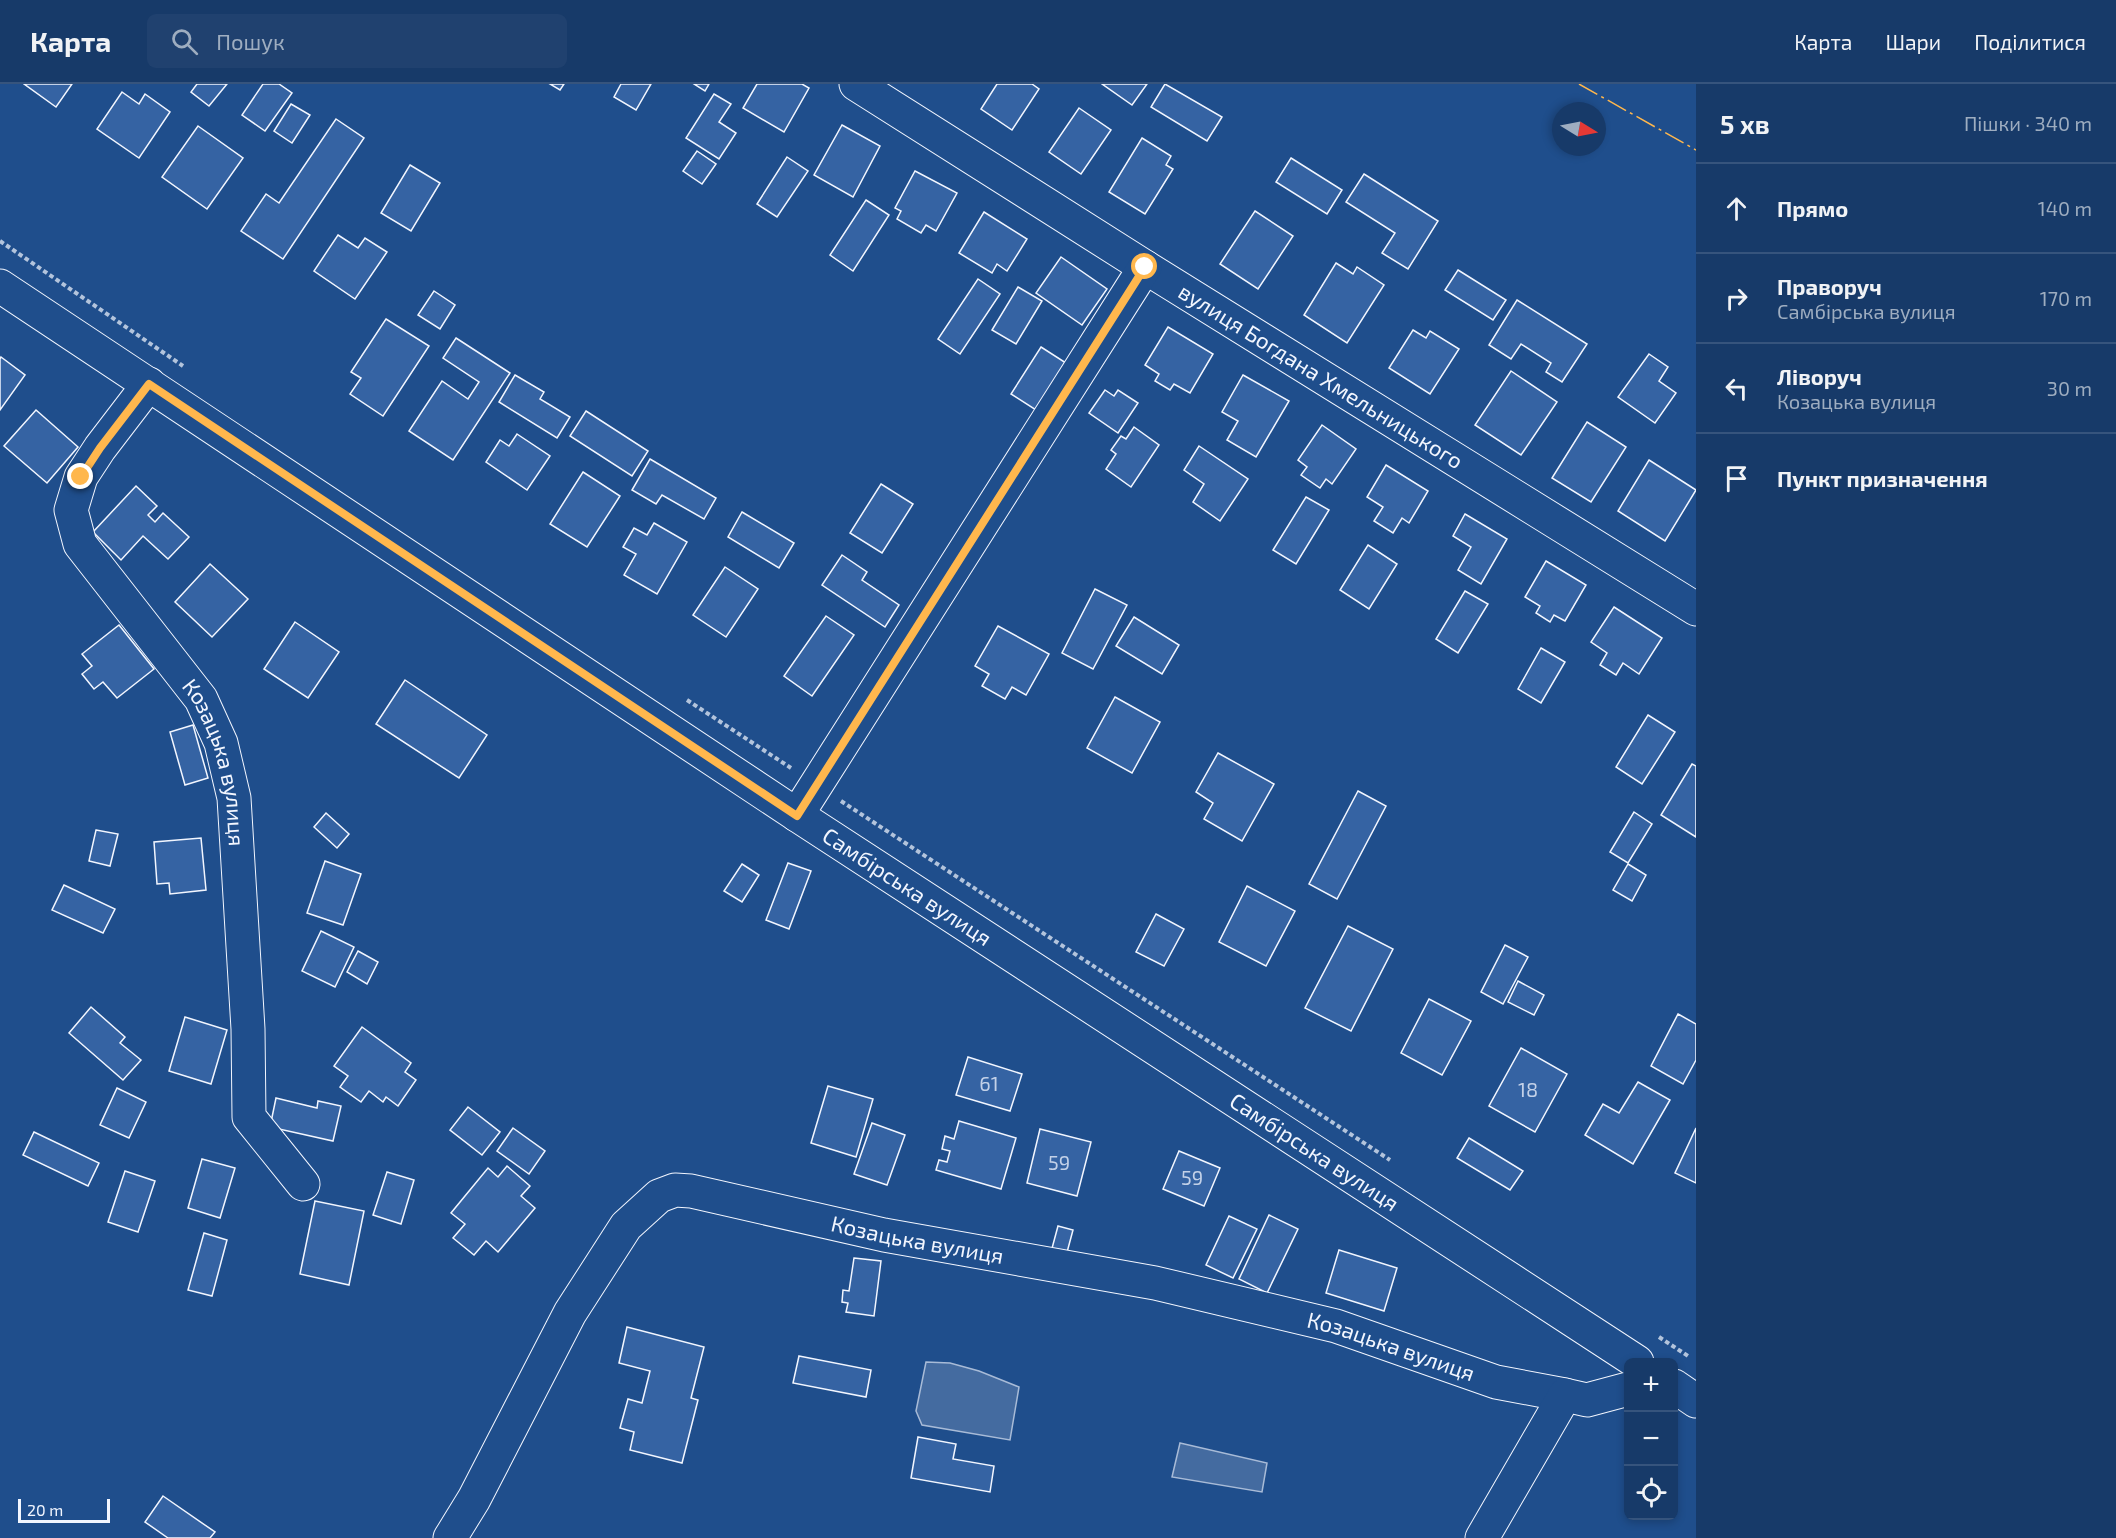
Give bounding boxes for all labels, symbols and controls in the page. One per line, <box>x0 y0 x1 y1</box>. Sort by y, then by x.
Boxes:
search box <box>147 14 567 68</box>
text: Карта <box>30 24 111 58</box>
icon: search <box>168 25 201 58</box>
text: Пошук <box>216 28 285 54</box>
text: Карта <box>1794 29 1852 54</box>
text: Шари <box>1885 29 1941 54</box>
text: Поділитися <box>1974 29 2086 54</box>
north arrow <box>1552 102 1606 156</box>
text: 5 хв <box>1720 108 1770 139</box>
text: Пішки · 340 m <box>1964 111 2092 135</box>
icon: ahead <box>1720 192 1753 225</box>
text: Прямо <box>1777 195 1848 221</box>
text: 140 m <box>2038 196 2092 220</box>
route start <box>1131 253 1157 279</box>
text: Праворуч <box>1777 273 1882 299</box>
street label: вулиця Богдана Хмельницького <box>1174 277 1468 473</box>
icon: right <box>1720 282 1753 315</box>
text: 170 m <box>2040 286 2092 310</box>
text: Самбірська вулиця <box>1777 299 1956 323</box>
text: Ліворуч <box>1777 363 1862 389</box>
icon: left <box>1720 372 1753 405</box>
text: 30 m <box>2047 376 2092 400</box>
text: Козацька вулиця <box>1777 389 1936 413</box>
icon: arrive <box>1720 462 1753 495</box>
route end <box>67 463 93 489</box>
text: Пункт призначення <box>1777 465 1988 491</box>
street label: Козацька вулиця <box>178 673 251 847</box>
street label: Самбірська вулиця <box>818 821 997 950</box>
house number: 61 <box>979 1071 999 1095</box>
house number: 18 <box>1518 1077 1538 1101</box>
street label: Самбірська вулиця <box>1225 1087 1404 1216</box>
house number: 59 <box>1048 1150 1070 1174</box>
house number: 59 <box>1181 1165 1203 1189</box>
street label: Козацька вулиця <box>829 1209 1006 1268</box>
street label: Козацька вулиця <box>1305 1306 1479 1386</box>
map controls <box>1624 1358 1678 1520</box>
button: + <box>1624 1358 1678 1412</box>
button: − <box>1624 1412 1678 1466</box>
button: locate <box>1624 1466 1678 1520</box>
scale bar <box>18 1496 110 1524</box>
text: 20 m <box>27 1500 63 1519</box>

